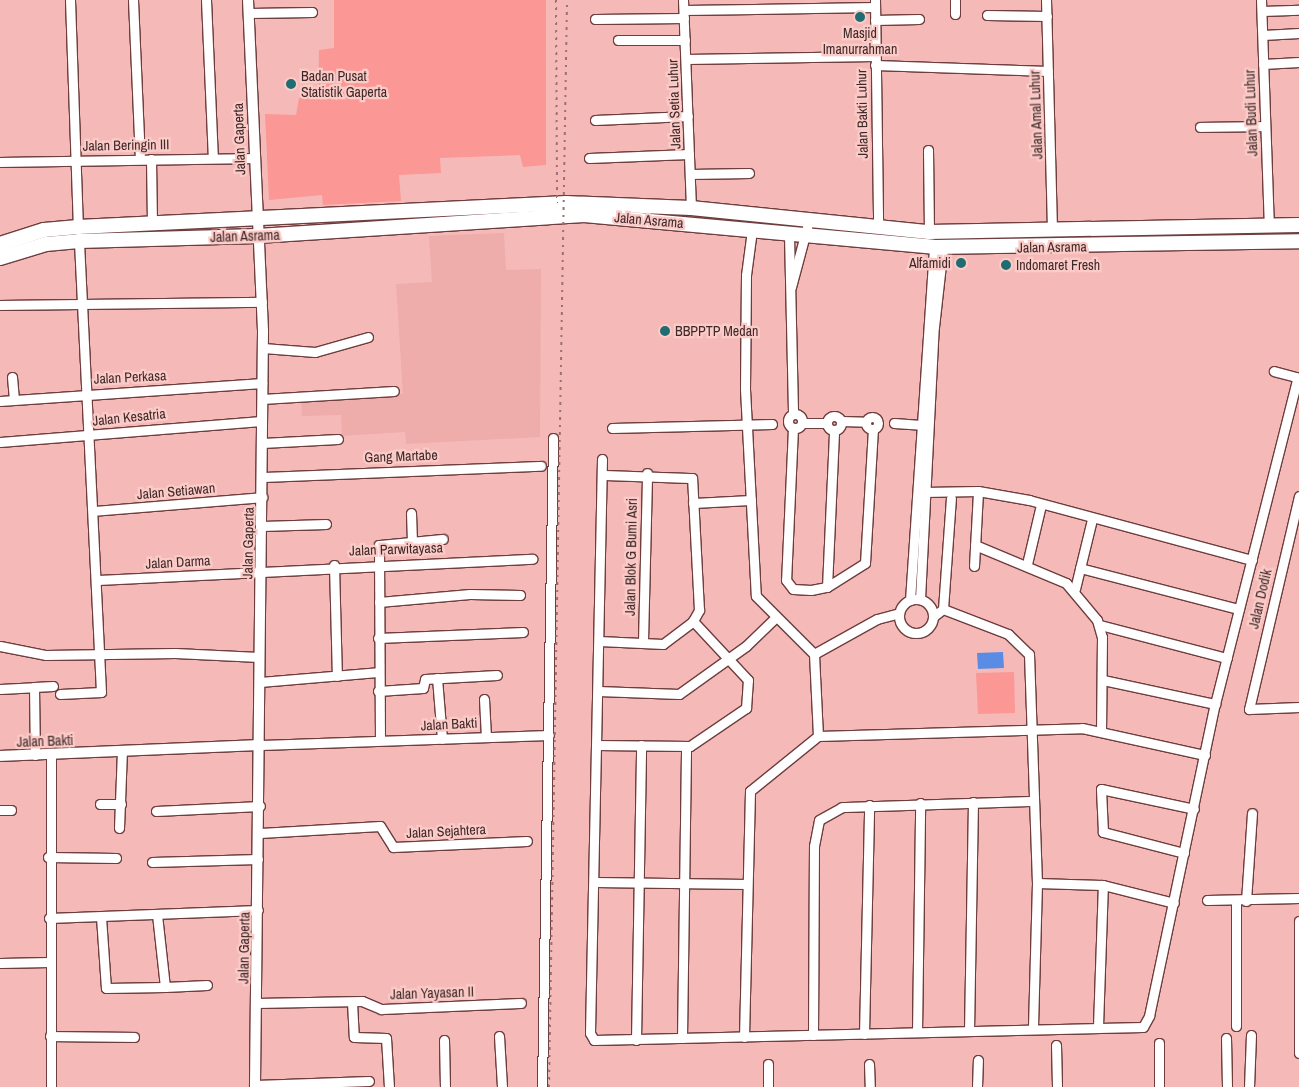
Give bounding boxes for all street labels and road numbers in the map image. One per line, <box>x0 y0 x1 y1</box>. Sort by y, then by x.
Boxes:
street label: Jalan Setia Luhur <box>664 59 684 149</box>
street label: Jalan Bakti Luhur <box>853 69 871 159</box>
street label: Jalan Budi Luhur <box>1241 69 1261 157</box>
street label: Jalan Amal Luhur <box>1026 70 1046 160</box>
street label: Jalan Gaperta <box>229 103 249 175</box>
street label: Jalan Beringin III <box>82 136 170 154</box>
street label: Jalan Asrama <box>613 209 685 231</box>
street label: Jalan Asrama <box>210 226 280 246</box>
street label: Jalan Asrama <box>1017 238 1087 256</box>
street label: Jalan Perkasa <box>93 367 167 387</box>
street label: Jalan Kesatria <box>92 405 166 429</box>
street label: Gang Martabe <box>364 446 438 466</box>
street label: Jalan Setiawan <box>136 479 216 503</box>
street label: Jalan Blok G Bumi Asri <box>622 498 640 616</box>
street label: Jalan Gaperta <box>239 507 257 579</box>
street label: Jalan Parwitayasa <box>349 539 443 559</box>
street label: Jalan Darma <box>145 552 211 572</box>
street label: Jalan Dodik <box>1245 568 1275 630</box>
street label: Jalan Bakti <box>420 714 478 734</box>
street label: Jalan Bakti <box>16 732 74 750</box>
street label: Jalan Sejahtera <box>406 821 486 841</box>
street label: Jalan Gaperta <box>235 912 253 984</box>
street label: Jalan Yayasan II <box>390 983 474 1003</box>

